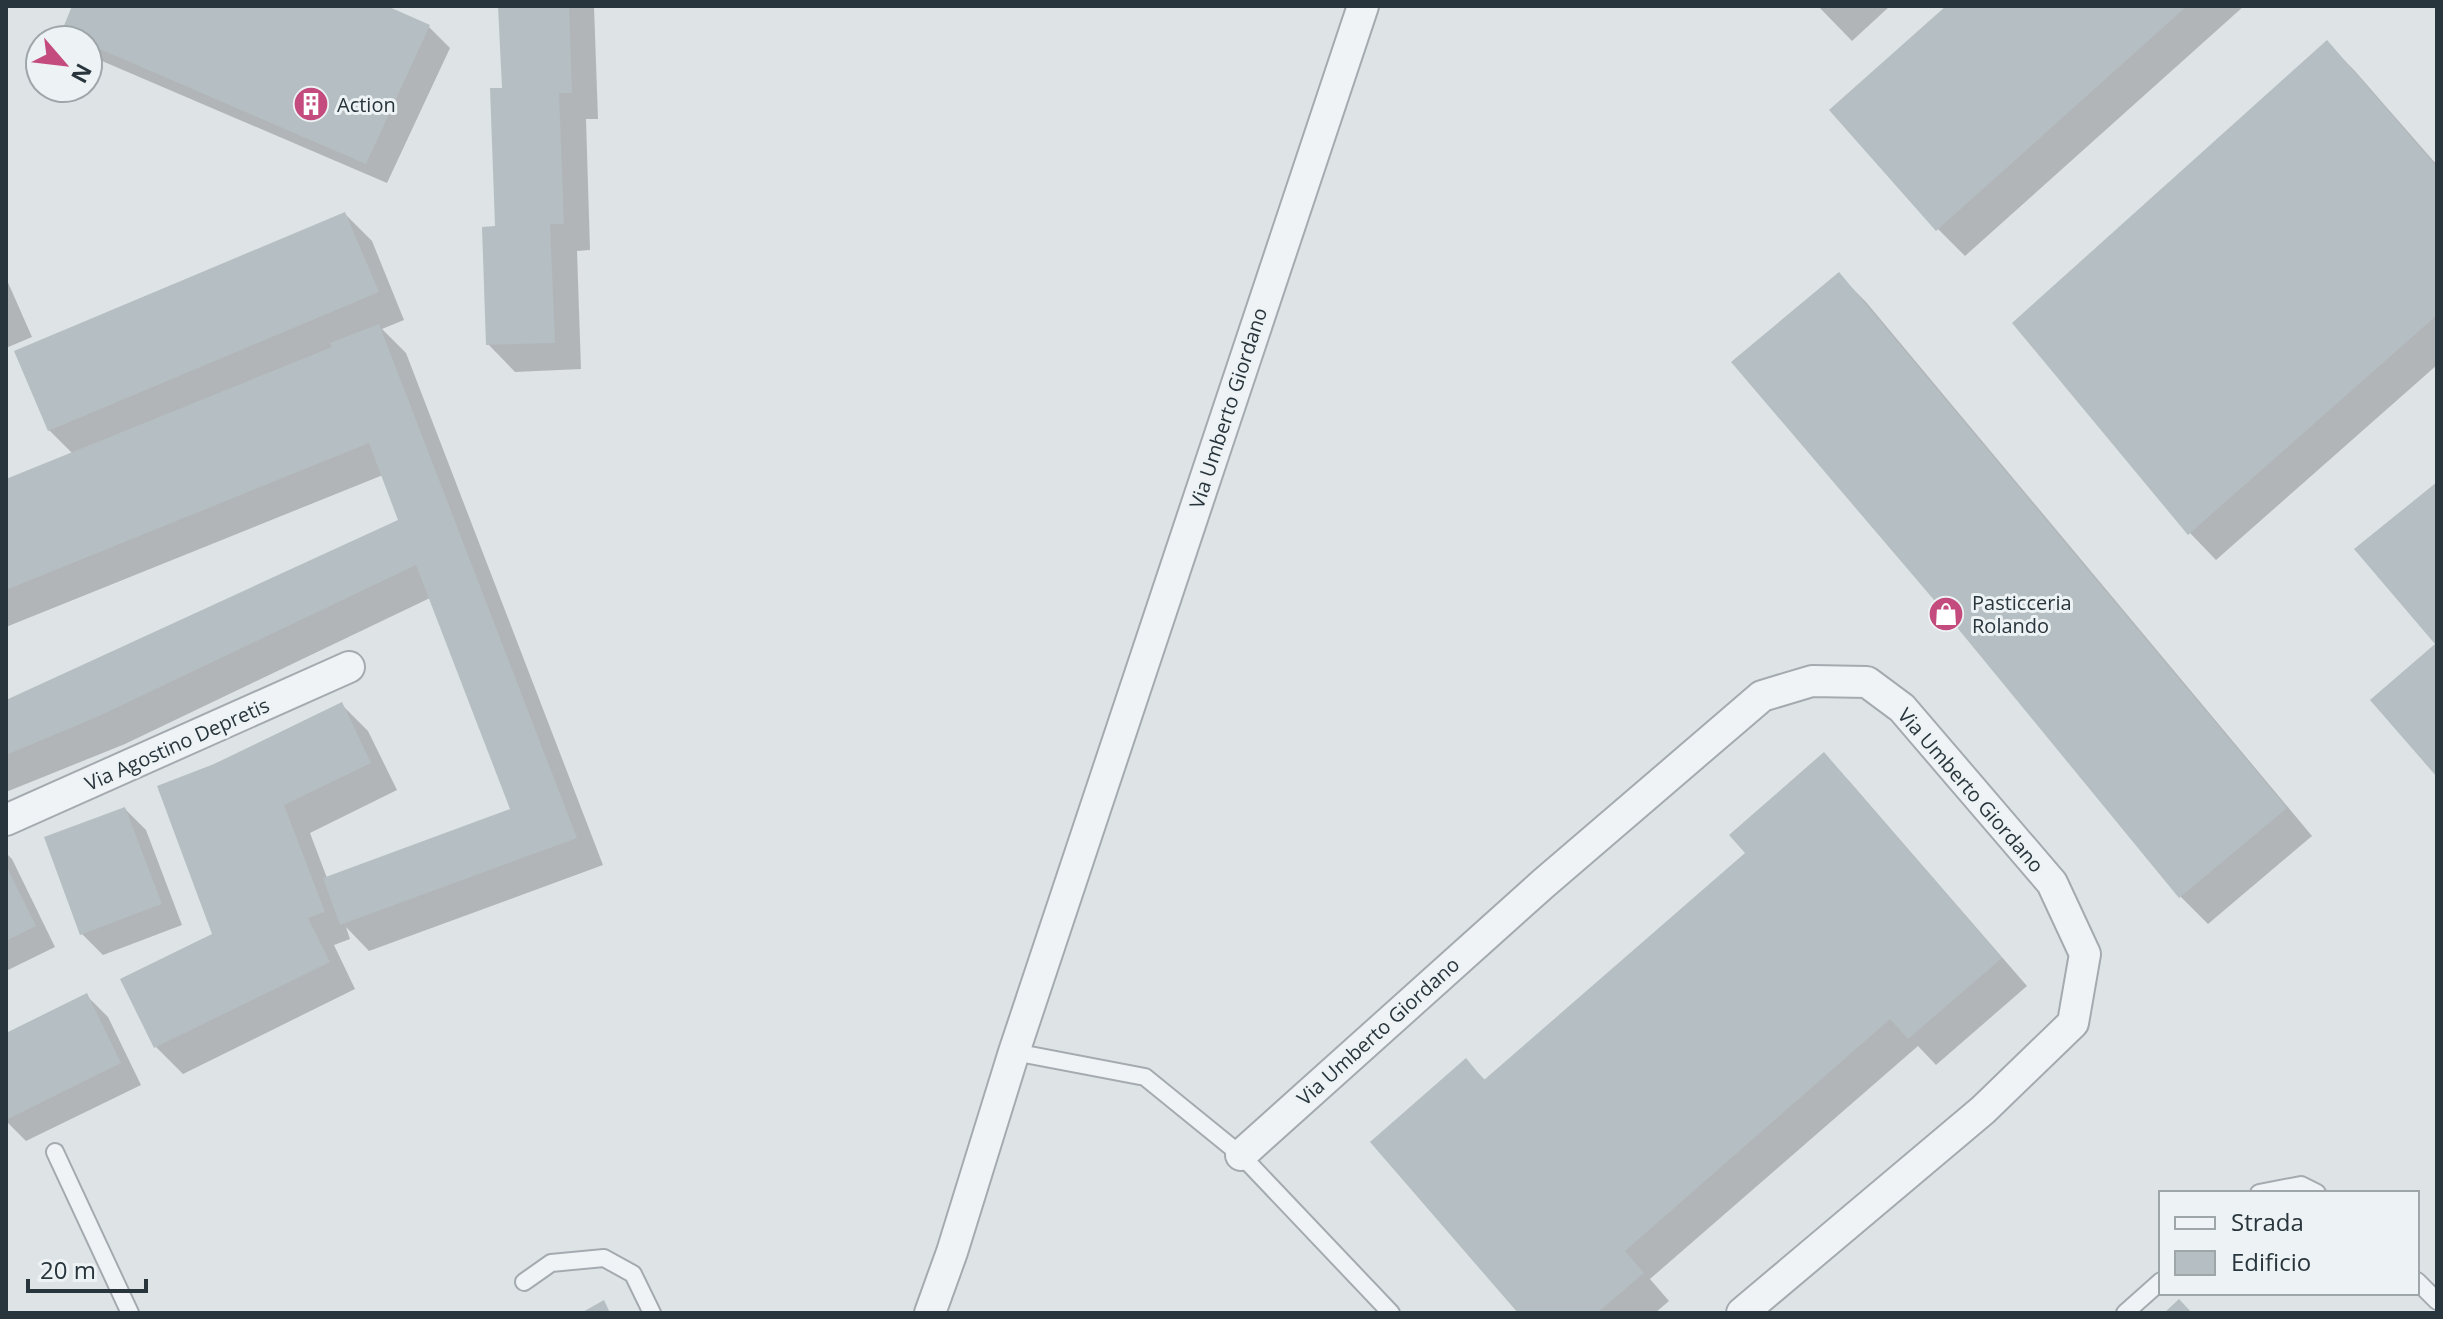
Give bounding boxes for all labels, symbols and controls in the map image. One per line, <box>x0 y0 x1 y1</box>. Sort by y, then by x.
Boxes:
north arrow <box>24 24 104 104</box>
text: N <box>65 59 100 89</box>
building icon: Action <box>292 85 330 123</box>
place label: Action <box>337 91 396 118</box>
street label: Via Umberto Giordano <box>1183 304 1273 512</box>
place label: Pasticceria Rolando <box>1972 589 2072 639</box>
shop icon: Pasticceria Rolando <box>1927 595 1965 633</box>
street label: Via Agostino Depretis <box>81 691 273 797</box>
street label: Via Umberto Giordano <box>1892 702 2050 878</box>
street label: Via Umberto Giordano <box>1291 951 1465 1111</box>
legend <box>2159 1191 2419 1295</box>
text: Strada <box>2231 1205 2304 1238</box>
scale bar <box>28 1243 146 1293</box>
text: Edificio <box>2231 1245 2311 1278</box>
text: 20 m <box>40 1253 96 1286</box>

